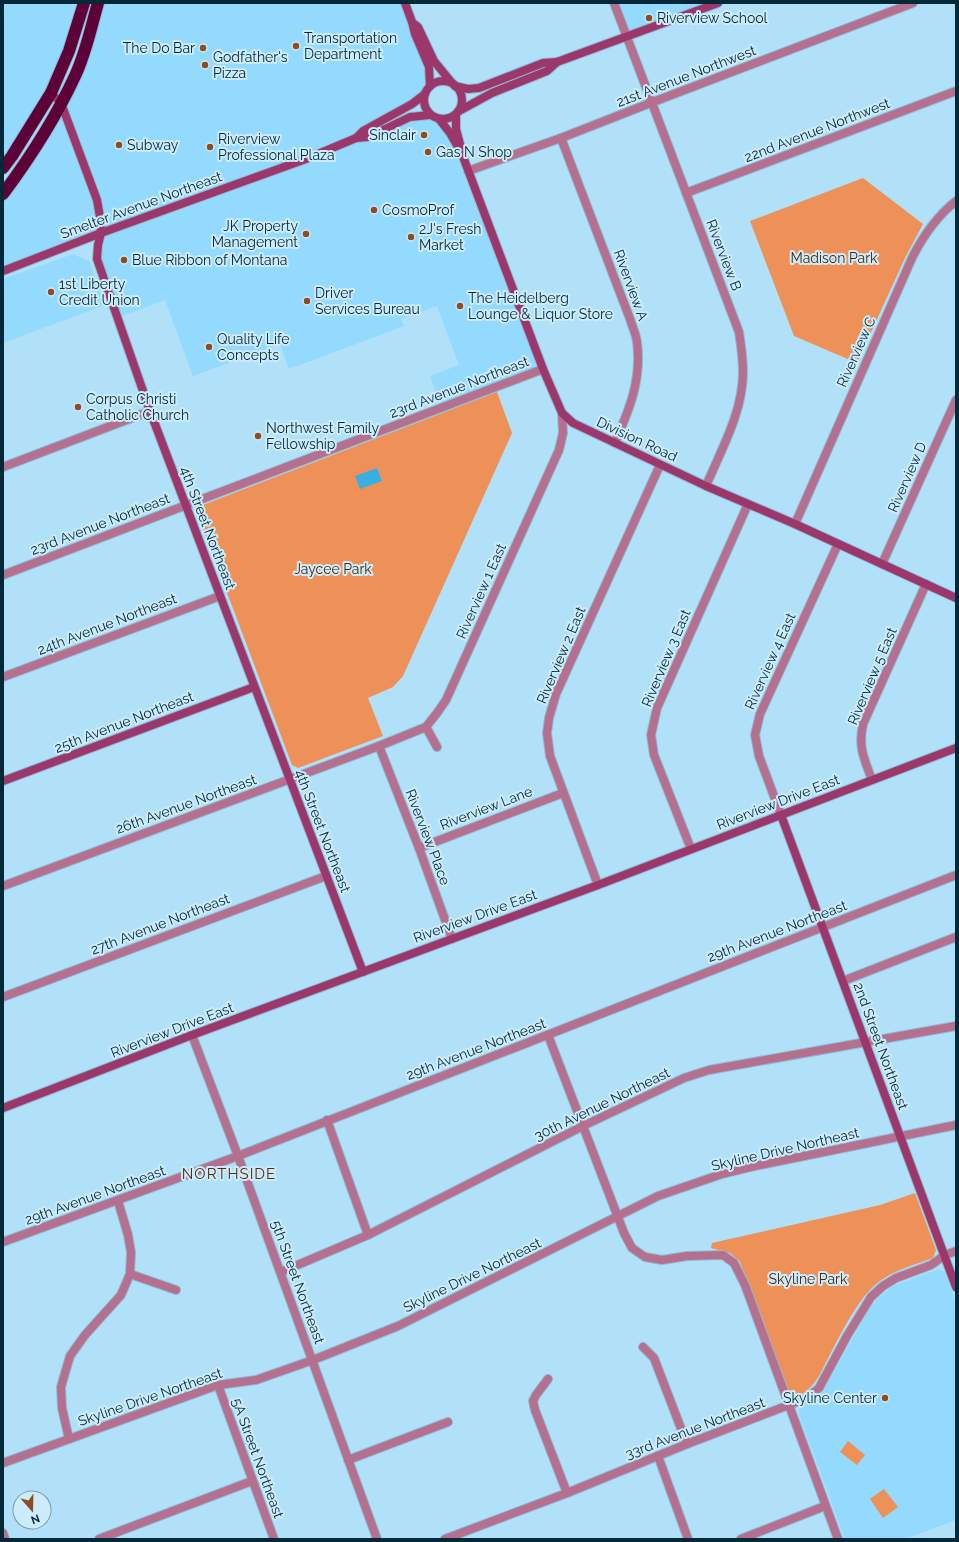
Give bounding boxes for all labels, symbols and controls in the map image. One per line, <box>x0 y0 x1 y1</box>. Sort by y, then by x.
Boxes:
place label: Riverview School <box>657 10 768 26</box>
marker: Riverview School <box>644 13 654 23</box>
place label: Transportation Department <box>304 30 397 62</box>
place label: The Do Bar <box>123 40 195 56</box>
marker: Transportation Department <box>291 41 301 51</box>
street label: 21st Avenue Northwest <box>614 42 758 110</box>
marker: The Do Bar <box>198 43 208 53</box>
place label: Godfather's Pizza <box>213 49 288 81</box>
marker: Godfather's Pizza <box>200 60 210 70</box>
street label: 22nd Avenue Northwest <box>742 95 892 165</box>
place label: Sinclair <box>369 127 416 143</box>
marker: Sinclair <box>419 130 429 140</box>
place label: Riverview Professional Plaza <box>218 131 335 163</box>
place label: Subway <box>127 137 179 153</box>
marker: Subway <box>114 140 124 150</box>
marker: Riverview Professional Plaza <box>205 142 215 152</box>
place label: Gas N Shop <box>436 144 512 160</box>
marker: Gas N Shop <box>423 147 433 157</box>
street label: Smelter Avenue Northeast <box>58 168 224 242</box>
place label: CosmoProf <box>382 202 455 218</box>
marker: CosmoProf <box>369 205 379 215</box>
street label: Riverview B <box>703 217 745 293</box>
place label: JK Property Management <box>212 218 298 250</box>
place label: 2J's Fresh Market <box>419 221 482 253</box>
marker: JK Property Management <box>301 229 311 239</box>
marker: 2J's Fresh Market <box>406 232 416 242</box>
street label: Riverview A <box>611 247 651 323</box>
park label: Madison Park <box>790 250 878 266</box>
place label: Blue Ribbon of Montana <box>132 252 288 268</box>
marker: Blue Ribbon of Montana <box>119 255 129 265</box>
place label: 1st Liberty Credit Union <box>59 276 140 308</box>
place label: Driver Services Bureau <box>315 285 420 317</box>
marker: 1st Liberty Credit Union <box>46 287 56 297</box>
place label: The Heidelberg Lounge & Liquor Store <box>468 290 613 322</box>
marker: Driver Services Bureau <box>302 296 312 306</box>
marker: The Heidelberg Lounge & Liquor Store <box>455 301 465 311</box>
street label: Riverview C <box>833 314 879 390</box>
place label: Quality Life Concepts <box>217 331 290 363</box>
marker: Quality Life Concepts <box>204 342 214 352</box>
street label: 23rd Avenue Northeast <box>387 353 531 421</box>
place label: Corpus Christi Catholic Church <box>86 391 189 423</box>
marker: Corpus Christi Catholic Church <box>73 402 83 412</box>
street label: Division Road <box>594 413 680 465</box>
place label: Northwest Family Fellowship <box>266 420 379 452</box>
marker: Northwest Family Fellowship <box>253 431 263 441</box>
street label: Riverview D <box>884 439 930 515</box>
street label: 4th Street Northeast <box>177 464 239 592</box>
street label: 23rd Avenue Northeast <box>28 490 172 558</box>
street label: Riverview 1 East <box>453 541 509 641</box>
park label: Jaycee Park <box>294 561 372 577</box>
street label: 24th Avenue Northeast <box>35 590 179 658</box>
street label: Riverview 2 East <box>533 604 589 706</box>
street label: Riverview 3 East <box>638 607 694 709</box>
street label: Riverview 4 East <box>741 610 799 712</box>
street label: Riverview 5 East <box>844 625 900 727</box>
street label: 25th Avenue Northeast <box>52 688 196 756</box>
street label: 4th Street Northeast <box>292 767 354 895</box>
street label: 26th Avenue Northeast <box>113 771 259 837</box>
street label: Riverview Drive East <box>714 771 842 833</box>
street label: Riverview Lane <box>438 783 534 833</box>
street label: Riverview Place <box>402 787 454 887</box>
street label: Riverview Drive East <box>411 886 539 946</box>
street label: 27th Avenue Northeast <box>88 890 232 958</box>
street label: 29th Avenue Northeast <box>705 897 849 965</box>
street label: 2nd Street Northeast <box>851 980 912 1112</box>
street label: Riverview Drive East <box>108 999 236 1061</box>
street label: 29th Avenue Northeast <box>404 1015 548 1083</box>
street label: 30th Avenue Northeast <box>532 1064 673 1144</box>
street label: Skyline Drive Northeast <box>709 1124 861 1174</box>
street label: 29th Avenue Northeast <box>23 1162 168 1228</box>
district label: NORTHSIDE <box>182 1165 276 1183</box>
street label: 5th Street Northeast <box>268 1218 328 1346</box>
street label: Skyline Drive Northeast <box>400 1234 544 1315</box>
park label: Skyline Park <box>769 1271 848 1287</box>
street label: Skyline Drive Northeast <box>76 1365 224 1429</box>
place label: Skyline Center <box>783 1390 877 1406</box>
marker: Skyline Center <box>880 1393 890 1403</box>
street label: 33rd Avenue Northeast <box>623 1394 767 1462</box>
street label: 5A Street Northeast <box>229 1396 287 1521</box>
north arrow <box>12 1490 52 1530</box>
text: N <box>29 1511 41 1526</box>

